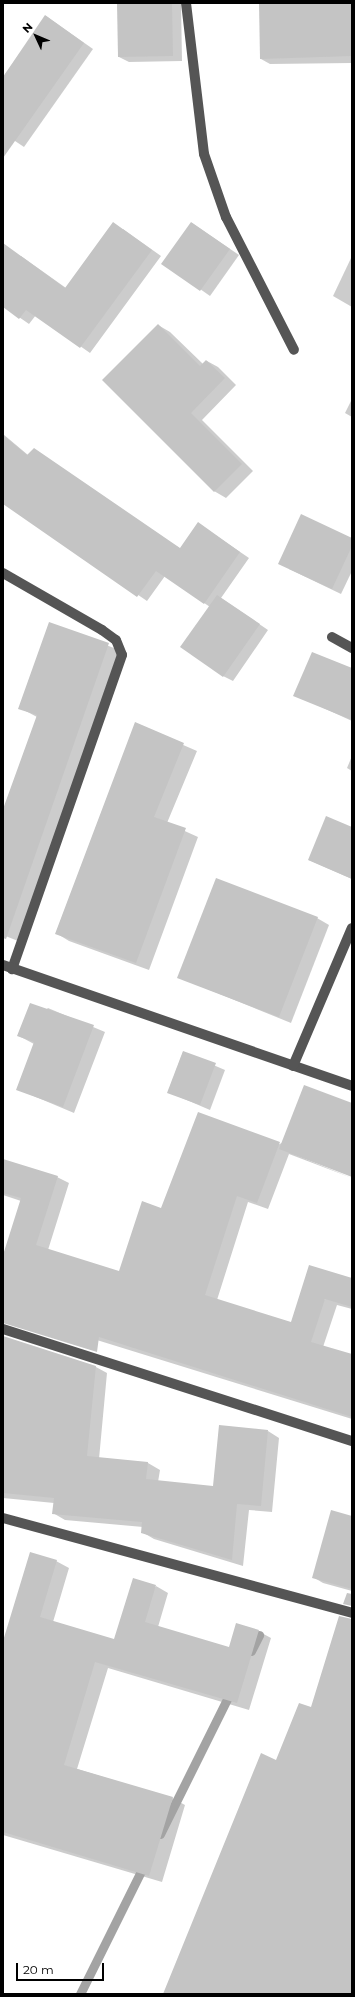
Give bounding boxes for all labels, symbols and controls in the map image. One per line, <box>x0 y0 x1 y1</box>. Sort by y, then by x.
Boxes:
north arrow <box>16 16 56 56</box>
text: N <box>19 20 35 36</box>
scale bar <box>18 1955 106 1981</box>
text: 20 m <box>23 1962 54 1977</box>

